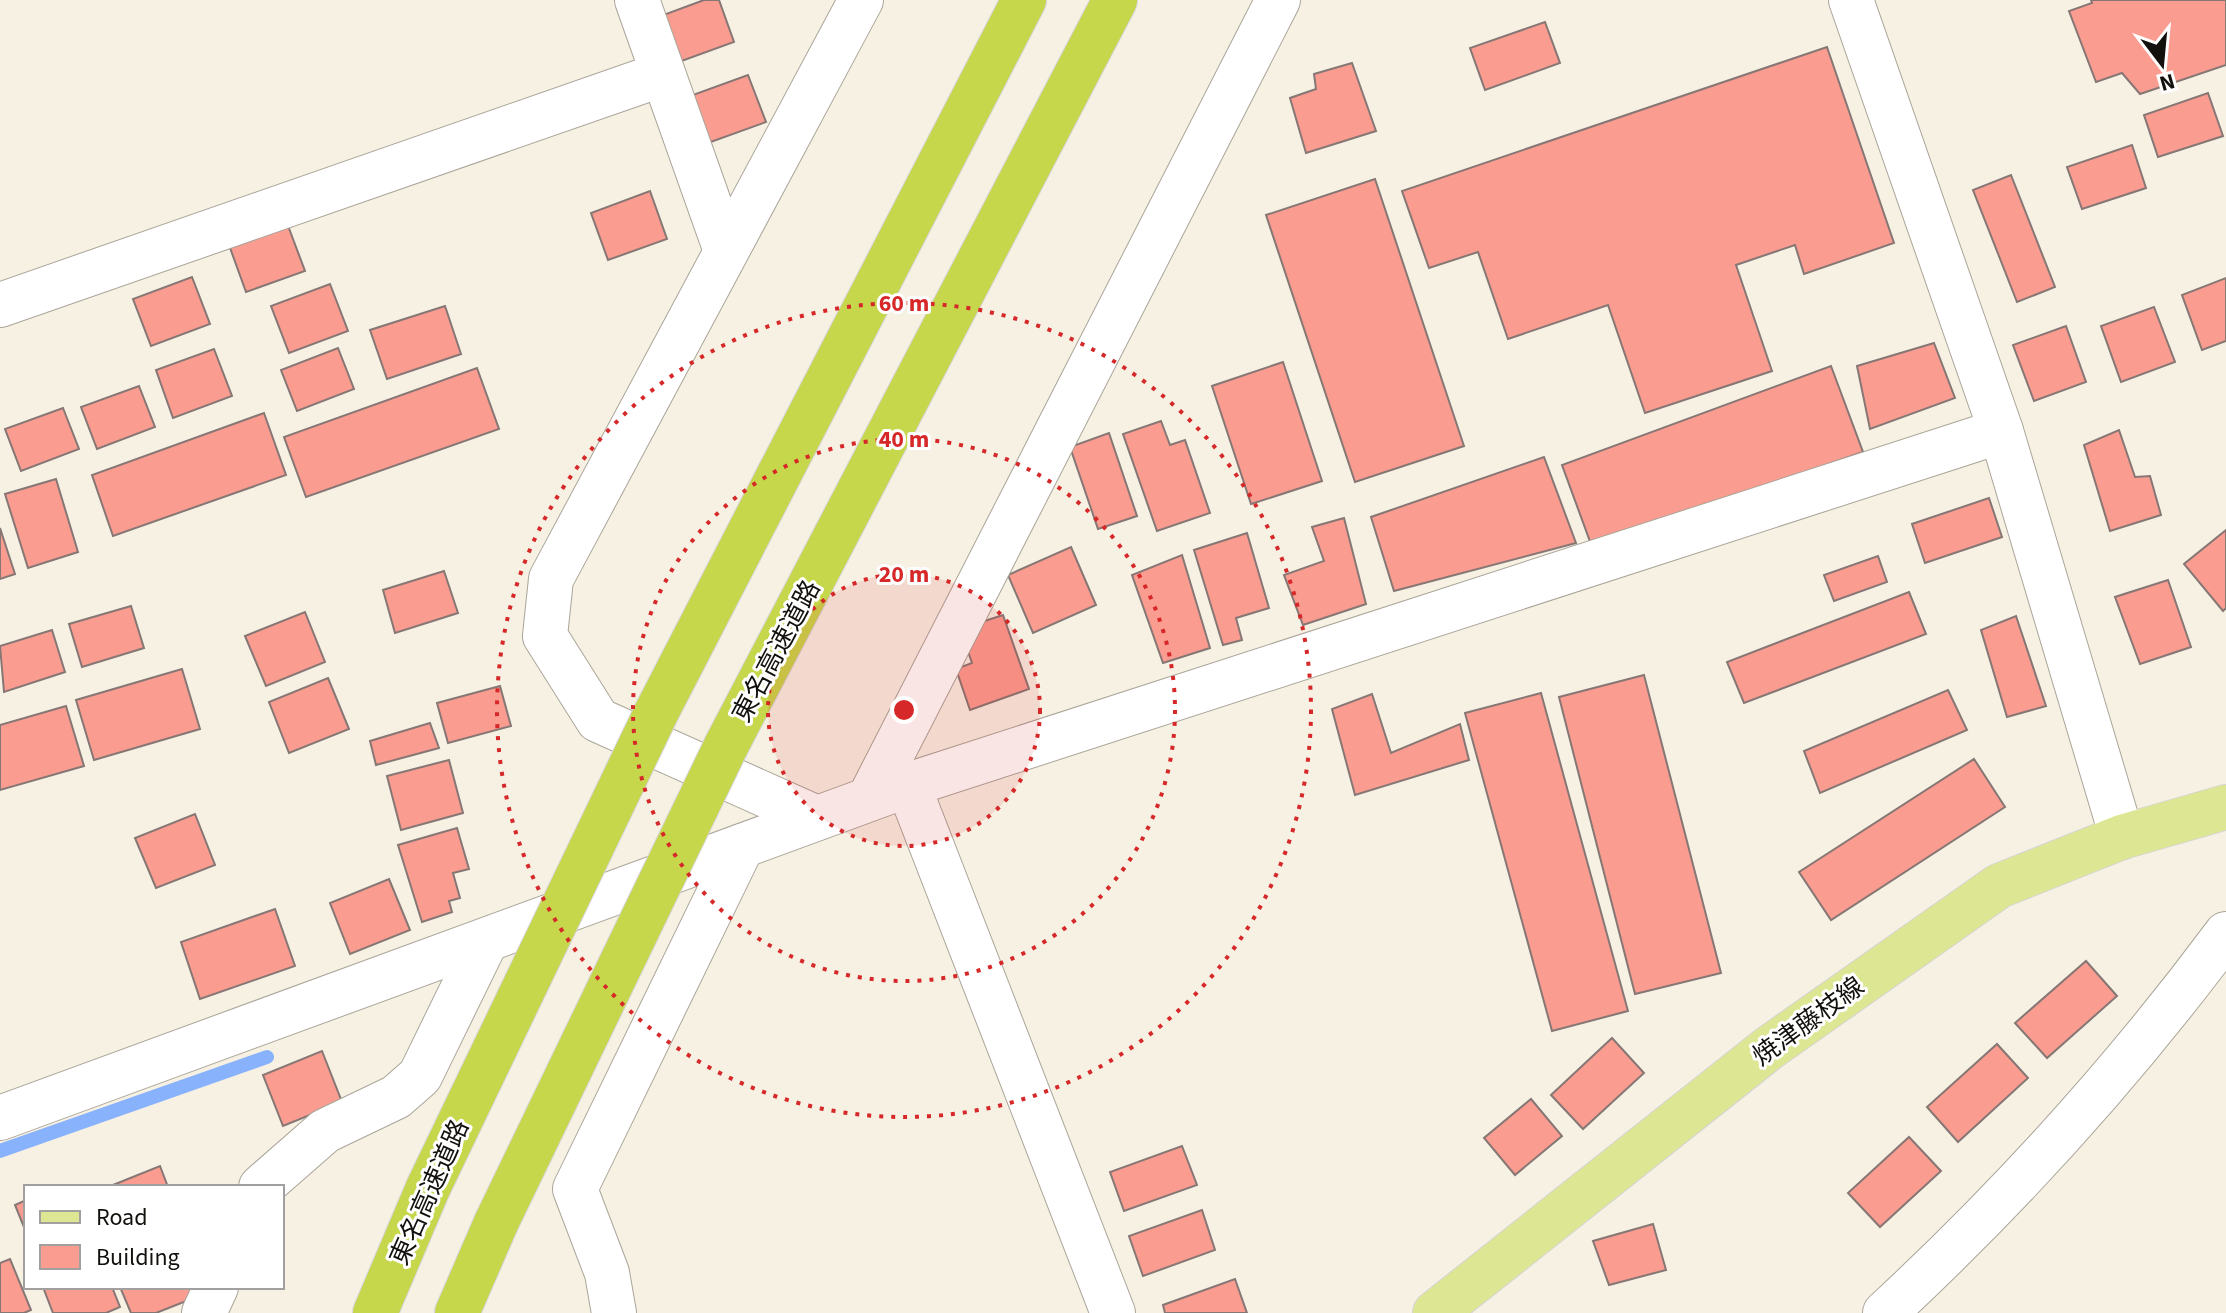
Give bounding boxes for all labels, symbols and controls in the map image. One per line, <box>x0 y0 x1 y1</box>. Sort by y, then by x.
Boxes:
north arrow <box>2122 24 2202 104</box>
text: N <box>2156 65 2179 100</box>
text: 60 m <box>879 286 929 321</box>
text: 40 m <box>879 422 929 457</box>
text: 20 m <box>879 557 929 592</box>
street label: 東名高速道路 <box>723 574 829 729</box>
centre of rings <box>890 696 918 724</box>
street label: 焼津藤枝線 <box>1745 968 1872 1075</box>
street label: 東名高速道路 <box>381 1113 478 1271</box>
legend <box>24 1185 284 1289</box>
text: Road <box>96 1200 148 1235</box>
text: Building <box>96 1240 180 1275</box>

